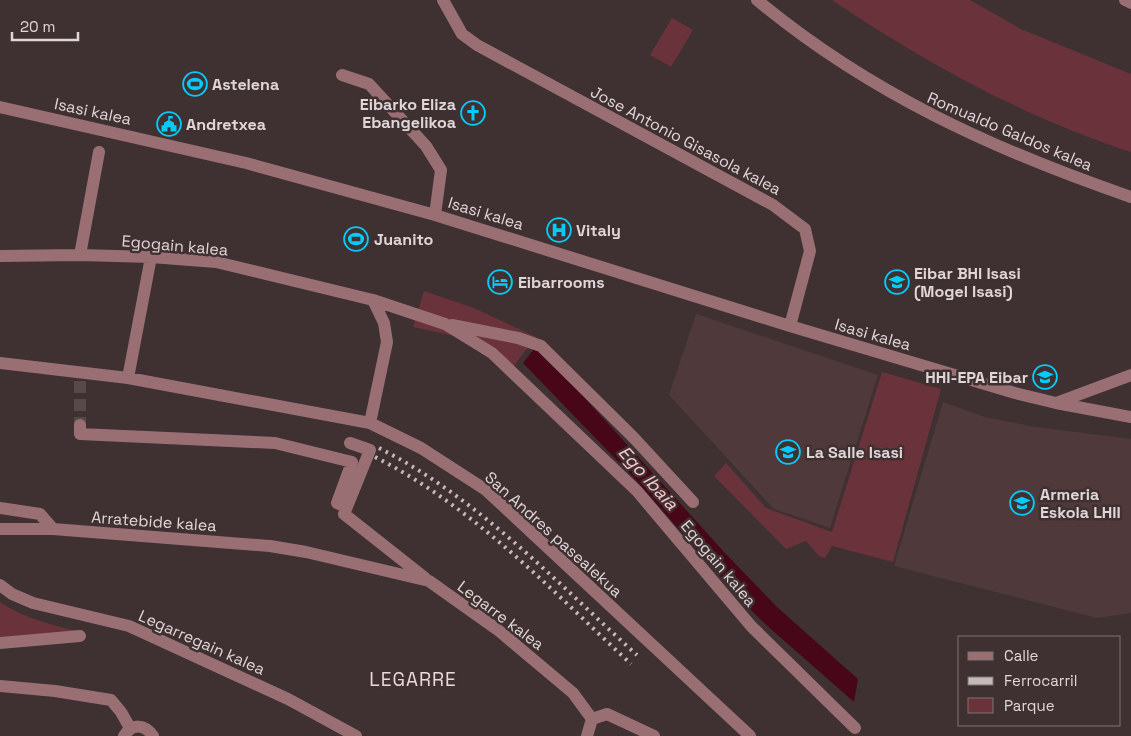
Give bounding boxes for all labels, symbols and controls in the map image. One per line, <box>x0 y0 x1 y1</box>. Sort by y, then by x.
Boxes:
scale bar <box>12 10 79 42</box>
text: 20 m <box>20 17 55 36</box>
sports icon: Astelena <box>182 71 208 97</box>
place label: Astelena <box>212 74 279 95</box>
street label: Jose Antonio Gisasola kalea <box>587 81 785 200</box>
street label: Romualdo Galdos kalea <box>924 87 1096 176</box>
street label: Isasi kalea <box>53 93 133 130</box>
place label: Eibarko Eliza Ebangelikoa <box>360 94 456 133</box>
church icon: Eibarko Eliza Ebangelikoa <box>460 100 486 126</box>
public building icon: Andretxea <box>156 111 182 137</box>
place label: Andretxea <box>186 114 266 135</box>
street label: Isasi kalea <box>445 192 526 235</box>
hospital icon: Vitaly <box>546 217 572 243</box>
place label: Vitaly <box>576 220 621 241</box>
sports icon: Juanito <box>343 226 369 252</box>
place label: Juanito <box>374 229 433 250</box>
street label: Egogain kalea <box>121 230 229 261</box>
place label: Eibar BHI Isasi (Mogel Isasi) <box>914 263 1021 302</box>
hotel icon: Eibarrooms <box>487 269 513 295</box>
school or university icon: Eibar BHI Isasi (Mogel Isasi) <box>884 269 910 295</box>
place label: Eibarrooms <box>518 272 605 293</box>
street label: Isasi kalea <box>832 314 913 355</box>
school or university icon: HHI-EPA Eibar <box>1032 364 1058 390</box>
place label: HHI-EPA Eibar <box>925 367 1028 388</box>
school or university icon: La Salle Isasi <box>775 439 801 465</box>
water label: Ego Ibaia <box>614 441 684 515</box>
place label: La Salle Isasi <box>806 442 903 463</box>
street label: San Andres pasealekua <box>480 467 627 602</box>
place label: Armeria Eskola LHII <box>1040 484 1121 523</box>
school or university icon: Armeria Eskola LHII <box>1009 490 1035 516</box>
street label: Arratebide kalea <box>91 507 217 536</box>
street label: Egogain kalea <box>676 516 761 611</box>
street label: Legarre kalea <box>453 576 548 655</box>
street label: Legarregain kalea <box>135 605 268 680</box>
legend <box>958 636 1121 726</box>
text: Calle <box>1004 646 1039 665</box>
district label: LEGARRE <box>369 667 457 692</box>
text: Ferrocarril <box>1004 671 1077 690</box>
text: Parque <box>1004 696 1055 715</box>

